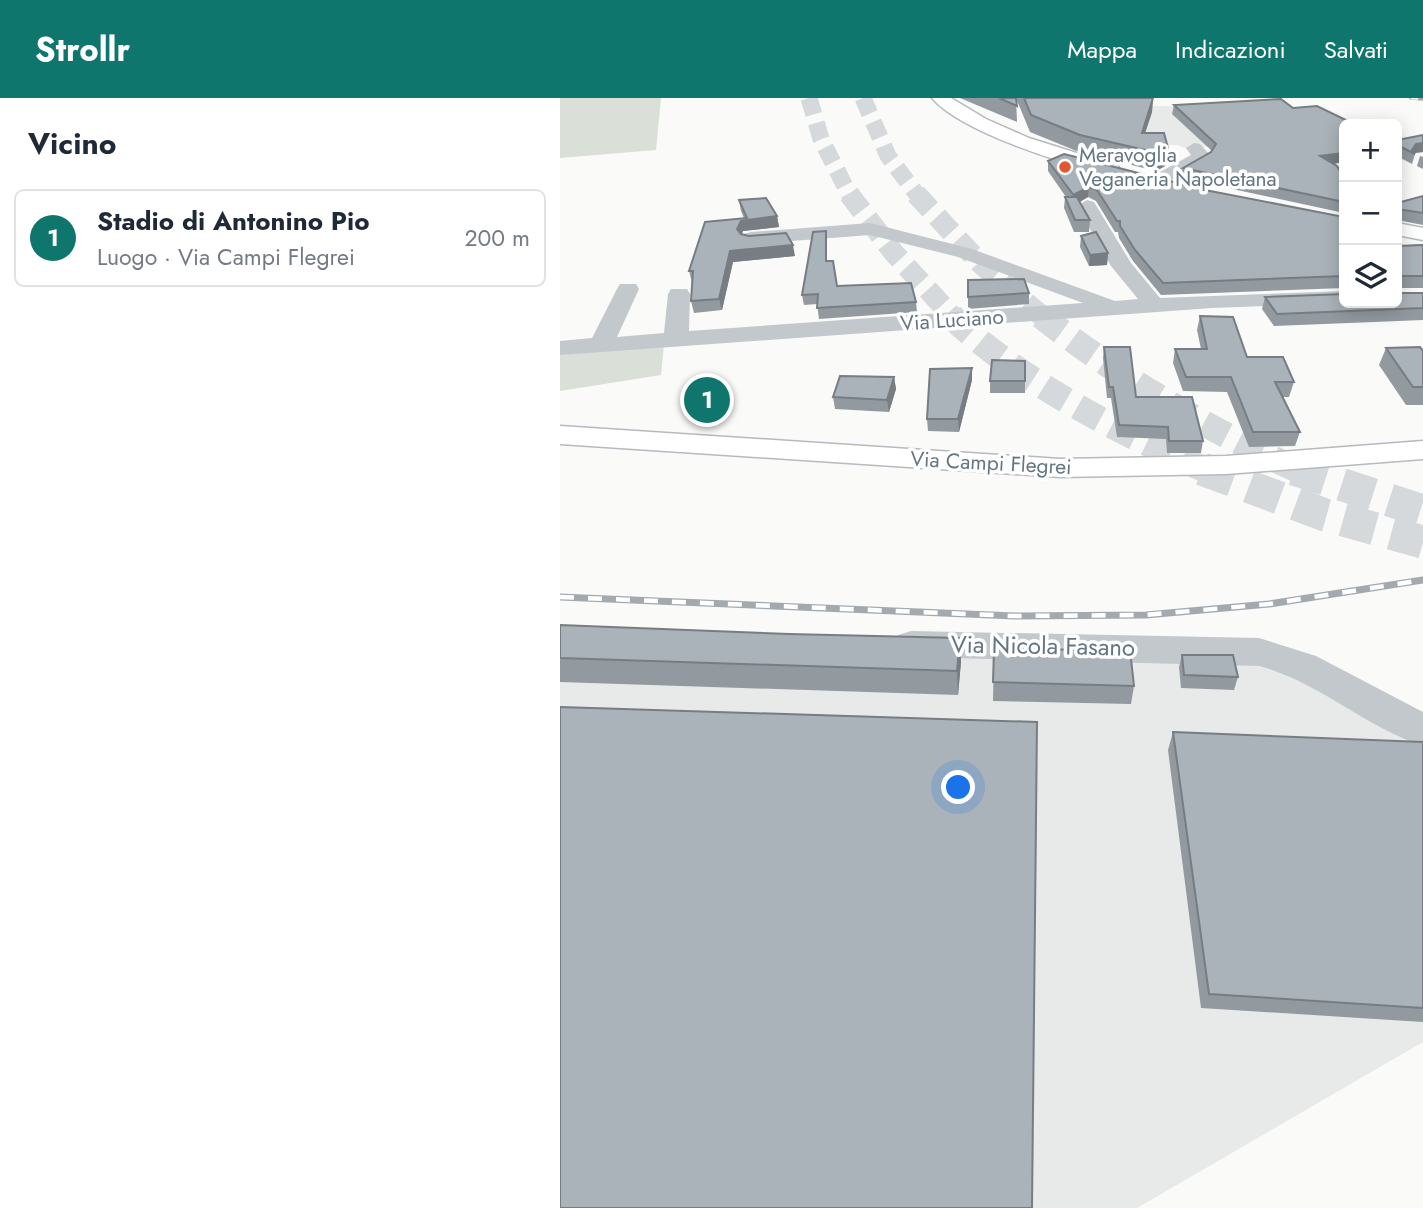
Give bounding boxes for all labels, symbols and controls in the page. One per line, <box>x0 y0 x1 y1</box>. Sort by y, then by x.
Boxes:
text: Strollr <box>35 26 130 73</box>
text: Mappa <box>1067 32 1137 67</box>
text: Indicazioni <box>1175 32 1286 67</box>
text: Salvati <box>1324 32 1388 67</box>
map controls <box>1339 119 1402 308</box>
button: + <box>1339 119 1402 182</box>
text: Vicino <box>28 122 116 165</box>
place label: Meravoglia Veganeria Napoletana <box>1079 140 1277 194</box>
marker: Meravoglia Veganeria Napoletana <box>1057 159 1073 175</box>
button: − <box>1339 182 1402 245</box>
text: Stadio di Antonino Pio <box>97 202 370 240</box>
text: 1 <box>47 221 59 255</box>
text: 200 m <box>464 221 530 255</box>
text: Luogo · Via Campi Flegrei <box>97 240 355 274</box>
button: layers <box>1339 245 1402 308</box>
street label: Via Luciano <box>899 301 1005 339</box>
pin: 1 <box>684 374 730 426</box>
street label: Via Campi Flegrei <box>910 444 1072 482</box>
street label: Via Nicola Fasano <box>951 626 1135 665</box>
your location <box>941 770 975 804</box>

